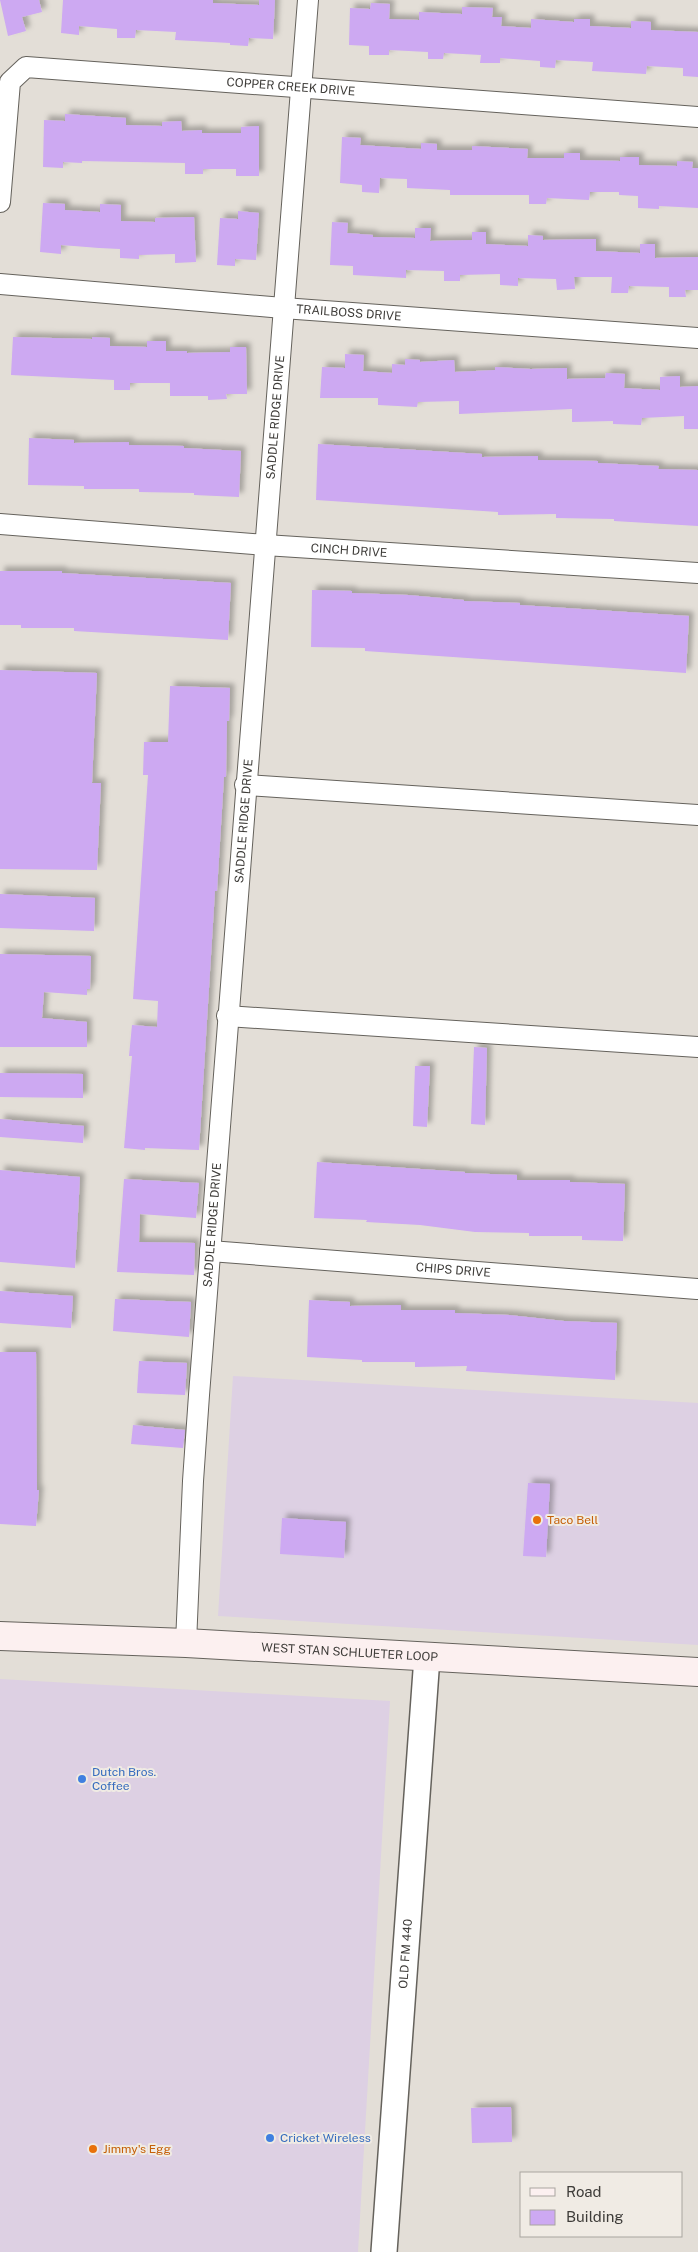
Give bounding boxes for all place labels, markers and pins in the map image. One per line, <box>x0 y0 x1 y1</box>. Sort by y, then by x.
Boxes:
place label: Taco Bell <box>547 1513 598 1527</box>
marker: Taco Bell <box>531 1514 543 1526</box>
place label: Dutch Bros. Coffee <box>92 1765 156 1793</box>
marker: Dutch Bros. Coffee <box>76 1773 88 1785</box>
place label: Cricket Wireless <box>280 2131 371 2145</box>
marker: Cricket Wireless <box>264 2132 276 2144</box>
place label: Jimmy's Egg <box>103 2142 171 2156</box>
marker: Jimmy's Egg <box>87 2143 99 2155</box>

